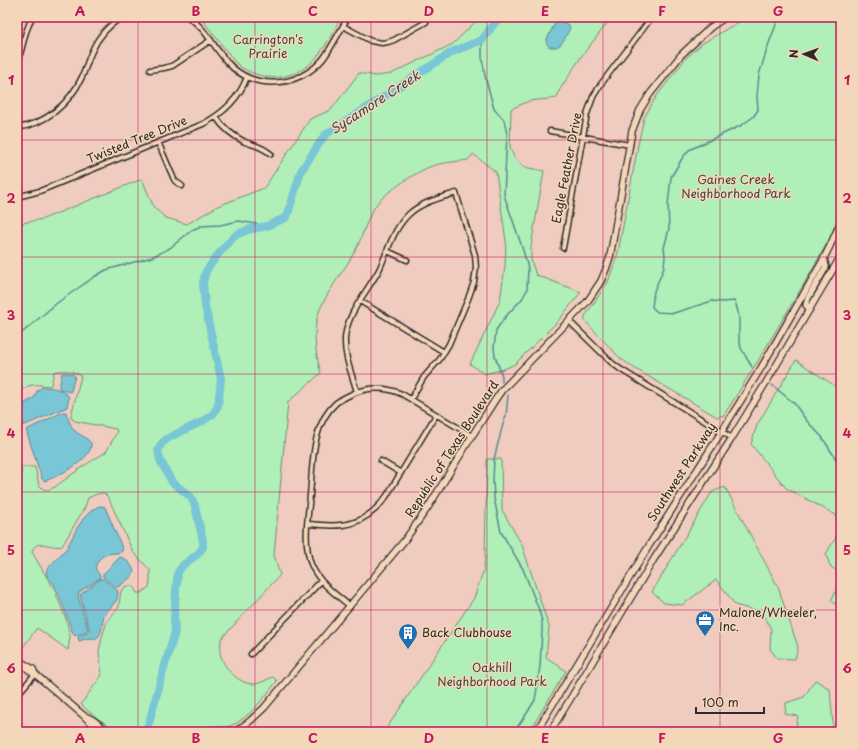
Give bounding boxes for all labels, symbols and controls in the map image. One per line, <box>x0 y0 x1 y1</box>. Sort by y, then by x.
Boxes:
text: A <box>75 1 85 20</box>
text: B <box>192 1 201 20</box>
text: C <box>308 1 318 20</box>
text: D <box>424 1 434 20</box>
text: E <box>541 1 549 20</box>
text: F <box>658 1 666 20</box>
text: G <box>773 1 783 20</box>
park label: Carrington's Prairie <box>233 30 304 62</box>
north arrow <box>784 34 824 74</box>
text: N <box>785 49 802 58</box>
water label: Sycamore Creek <box>326 65 425 138</box>
text: 1 <box>8 70 14 89</box>
text: 1 <box>844 70 850 89</box>
street label: Twisted Tree Drive <box>84 111 190 167</box>
street label: Eagle Feather Drive <box>546 111 586 225</box>
park label: Gaines Creek Neighborhood Park <box>681 170 791 202</box>
text: 2 <box>6 188 16 207</box>
text: 2 <box>842 188 852 207</box>
text: 3 <box>7 305 16 324</box>
text: 3 <box>843 305 852 324</box>
street label: Republic of Texas Boulevard <box>400 376 503 520</box>
street label: Southwest Parkway <box>642 419 720 524</box>
text: 4 <box>7 423 16 442</box>
text: 4 <box>843 423 852 442</box>
text: 5 <box>7 540 15 559</box>
text: 5 <box>843 540 851 559</box>
place label: Malone/Wheeler, Inc. <box>719 603 817 635</box>
office icon: Malone/Wheeler, Inc. <box>694 609 716 637</box>
building icon: Back Clubhouse <box>397 622 419 650</box>
place label: Back Clubhouse <box>422 623 512 641</box>
text: 6 <box>6 658 16 677</box>
park label: Oakhill Neighborhood Park <box>437 658 547 690</box>
text: 6 <box>842 658 852 677</box>
scale bar <box>696 689 764 715</box>
text: 100 m <box>702 693 739 711</box>
text: A <box>75 728 85 747</box>
text: B <box>192 728 201 747</box>
text: C <box>308 728 318 747</box>
text: D <box>424 728 434 747</box>
text: E <box>541 728 549 747</box>
text: F <box>658 728 666 747</box>
text: G <box>773 728 783 747</box>

